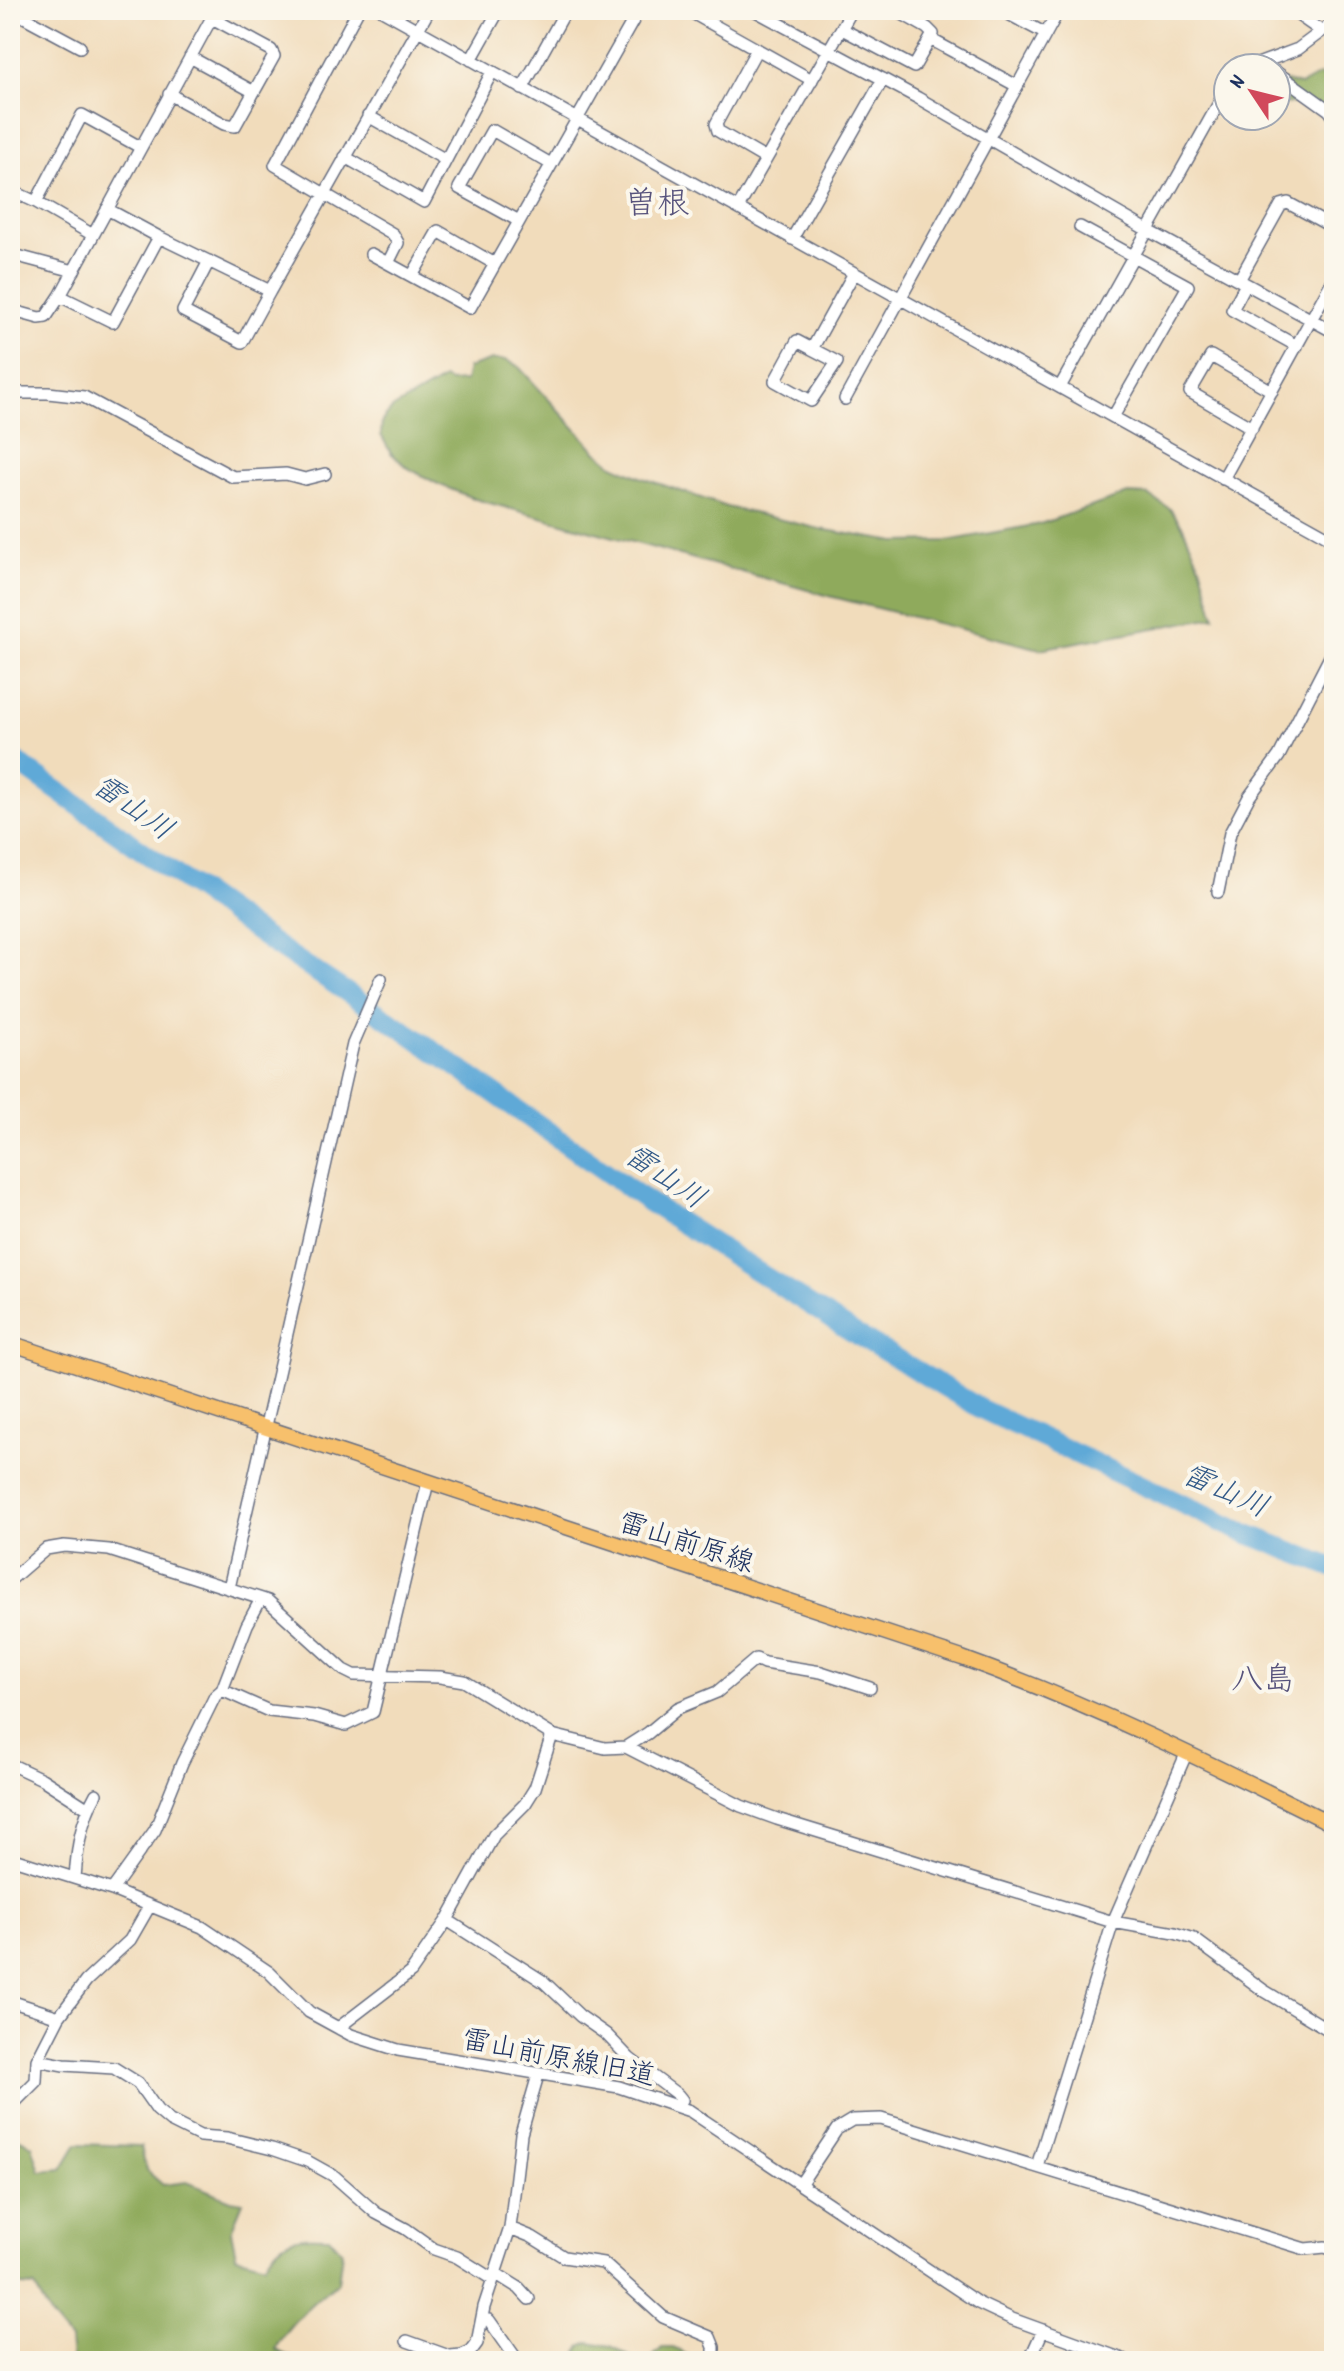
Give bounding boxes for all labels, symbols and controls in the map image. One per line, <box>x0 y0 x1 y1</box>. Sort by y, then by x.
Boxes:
north arrow <box>1212 52 1292 132</box>
text: N <box>1223 69 1254 96</box>
district label: 曽根 <box>625 184 689 230</box>
water label: 雷山川 <box>82 767 181 854</box>
water label: 雷山川 <box>614 1137 713 1223</box>
water label: 雷山川 <box>1174 1456 1274 1532</box>
street label: 雷山前原線 <box>613 1505 758 1586</box>
district label: 八島 <box>1231 1660 1295 1706</box>
street label: 雷山前原線旧道 <box>458 2023 658 2099</box>

